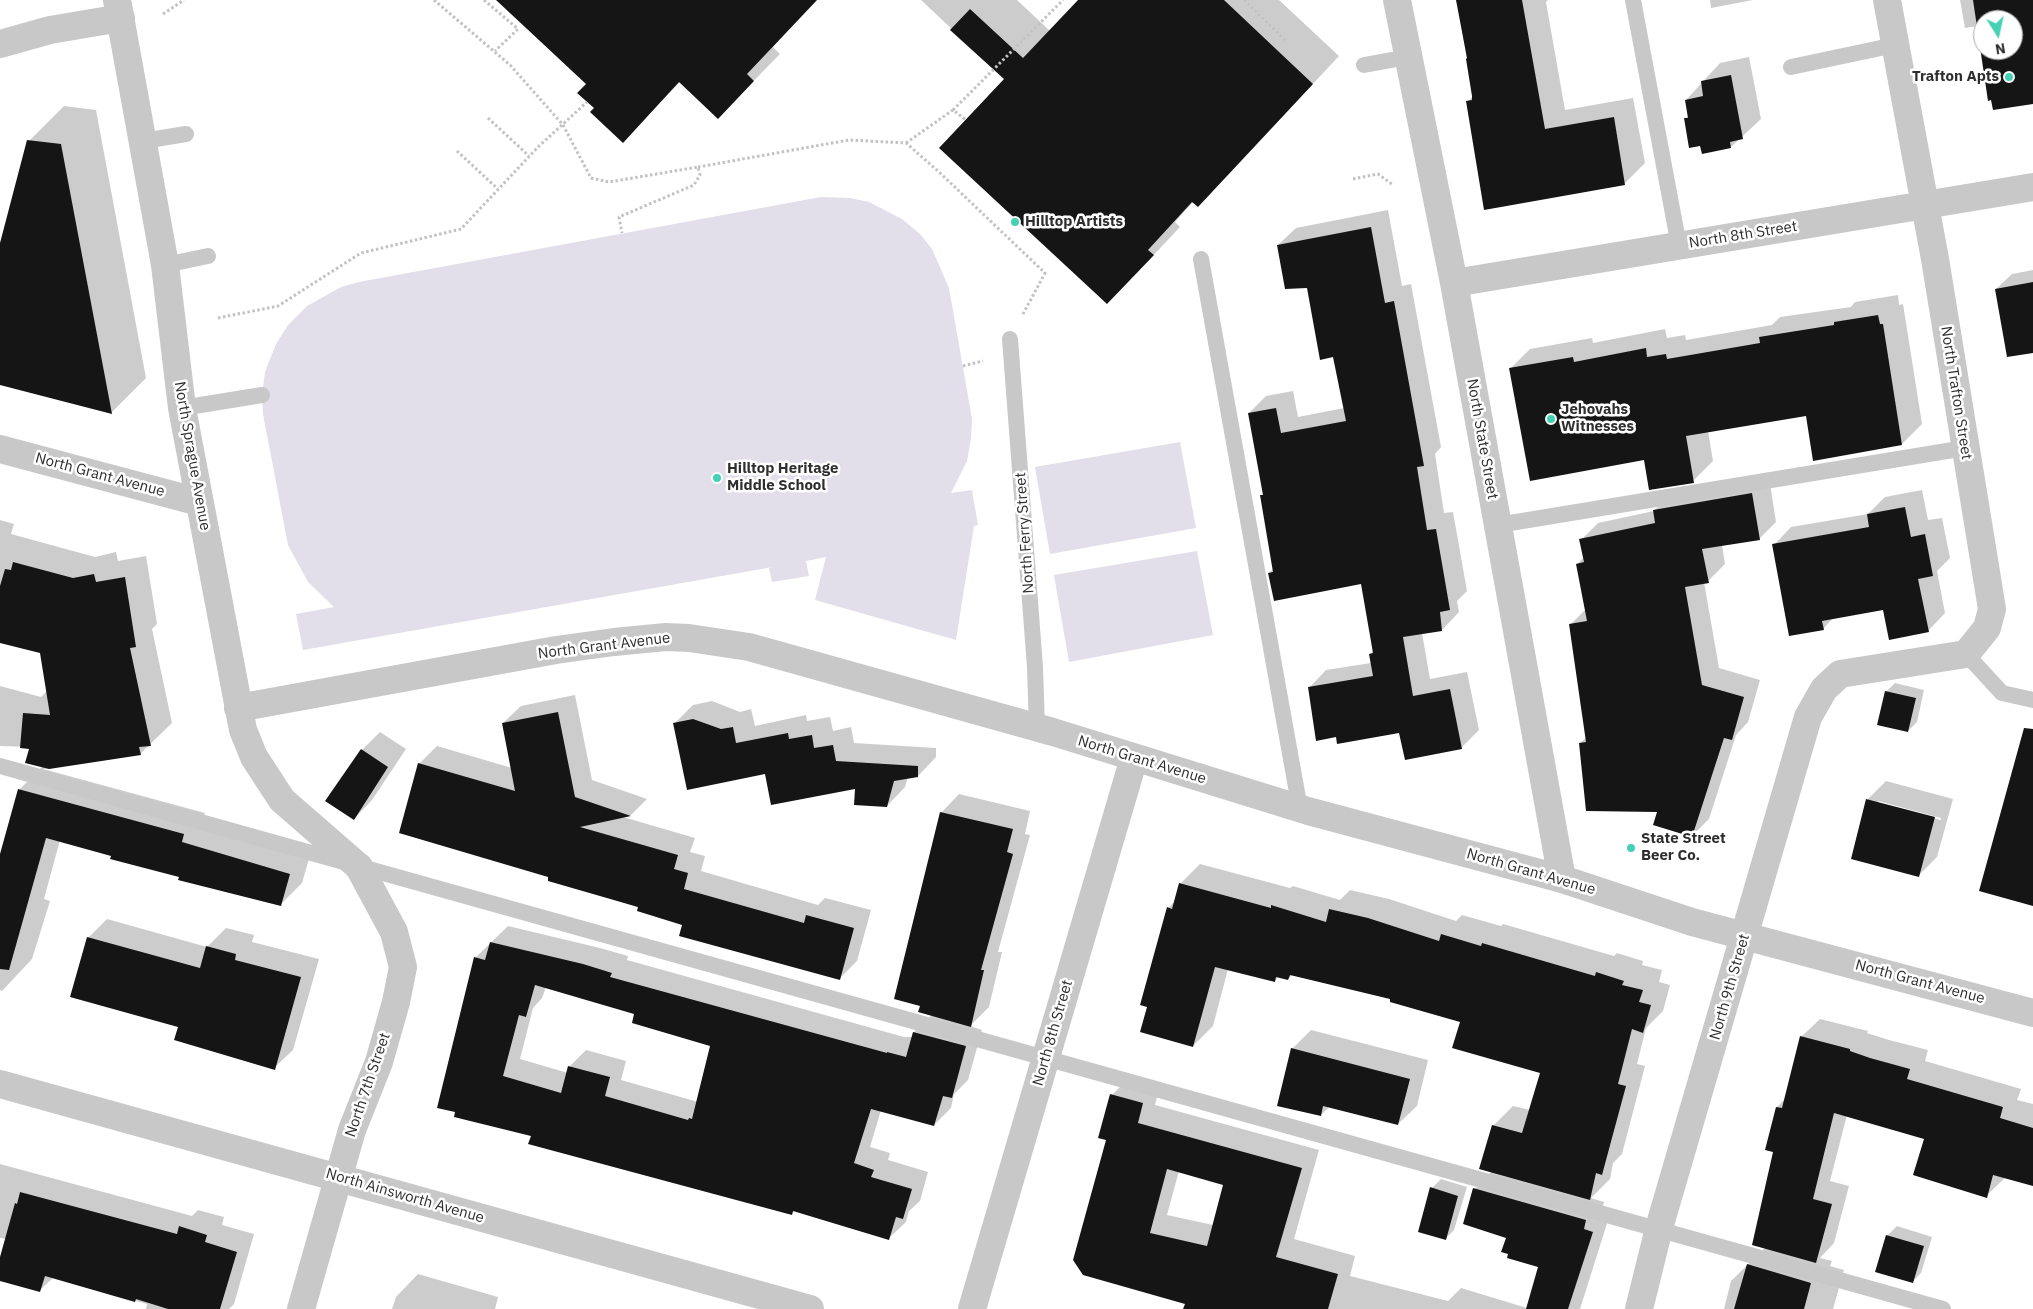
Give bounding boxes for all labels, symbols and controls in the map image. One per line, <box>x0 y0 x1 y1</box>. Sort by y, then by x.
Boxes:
north arrow <box>1973 10 2023 60</box>
text: N <box>1994 39 2007 59</box>
place label: Trafton Apts <box>1912 68 1999 86</box>
marker: Trafton Apts <box>2003 71 2015 83</box>
place label: Hilltop Artists <box>1025 213 1123 231</box>
marker: Hilltop Artists <box>1009 216 1021 228</box>
street label: North 8th Street <box>1688 218 1798 252</box>
street label: North Trafton Street <box>1937 325 1975 461</box>
street label: North State Street <box>1463 377 1501 501</box>
street label: North Sprague Avenue <box>170 380 214 532</box>
place label: Jehovahs Witnesses <box>1561 401 1634 436</box>
marker: Jehovahs Witnesses <box>1545 413 1557 425</box>
street label: North Grant Avenue <box>33 449 167 501</box>
place label: Hilltop Heritage Middle School <box>727 460 838 495</box>
marker: Hilltop Heritage Middle School <box>711 472 723 484</box>
street label: North Ferry Street <box>1012 472 1038 594</box>
street label: North Grant Avenue <box>537 629 671 663</box>
street label: North Grant Avenue <box>1076 732 1208 788</box>
place label: State Street Beer Co. <box>1641 830 1726 865</box>
marker: State Street Beer Co. <box>1625 842 1637 854</box>
street label: North Grant Avenue <box>1465 845 1597 899</box>
street label: North 9th Street <box>1706 932 1754 1042</box>
street label: North Grant Avenue <box>1853 956 1987 1008</box>
street label: North 8th Street <box>1029 978 1077 1088</box>
street label: North 7th Street <box>342 1030 394 1140</box>
street label: North Ainsworth Avenue <box>324 1165 486 1227</box>

